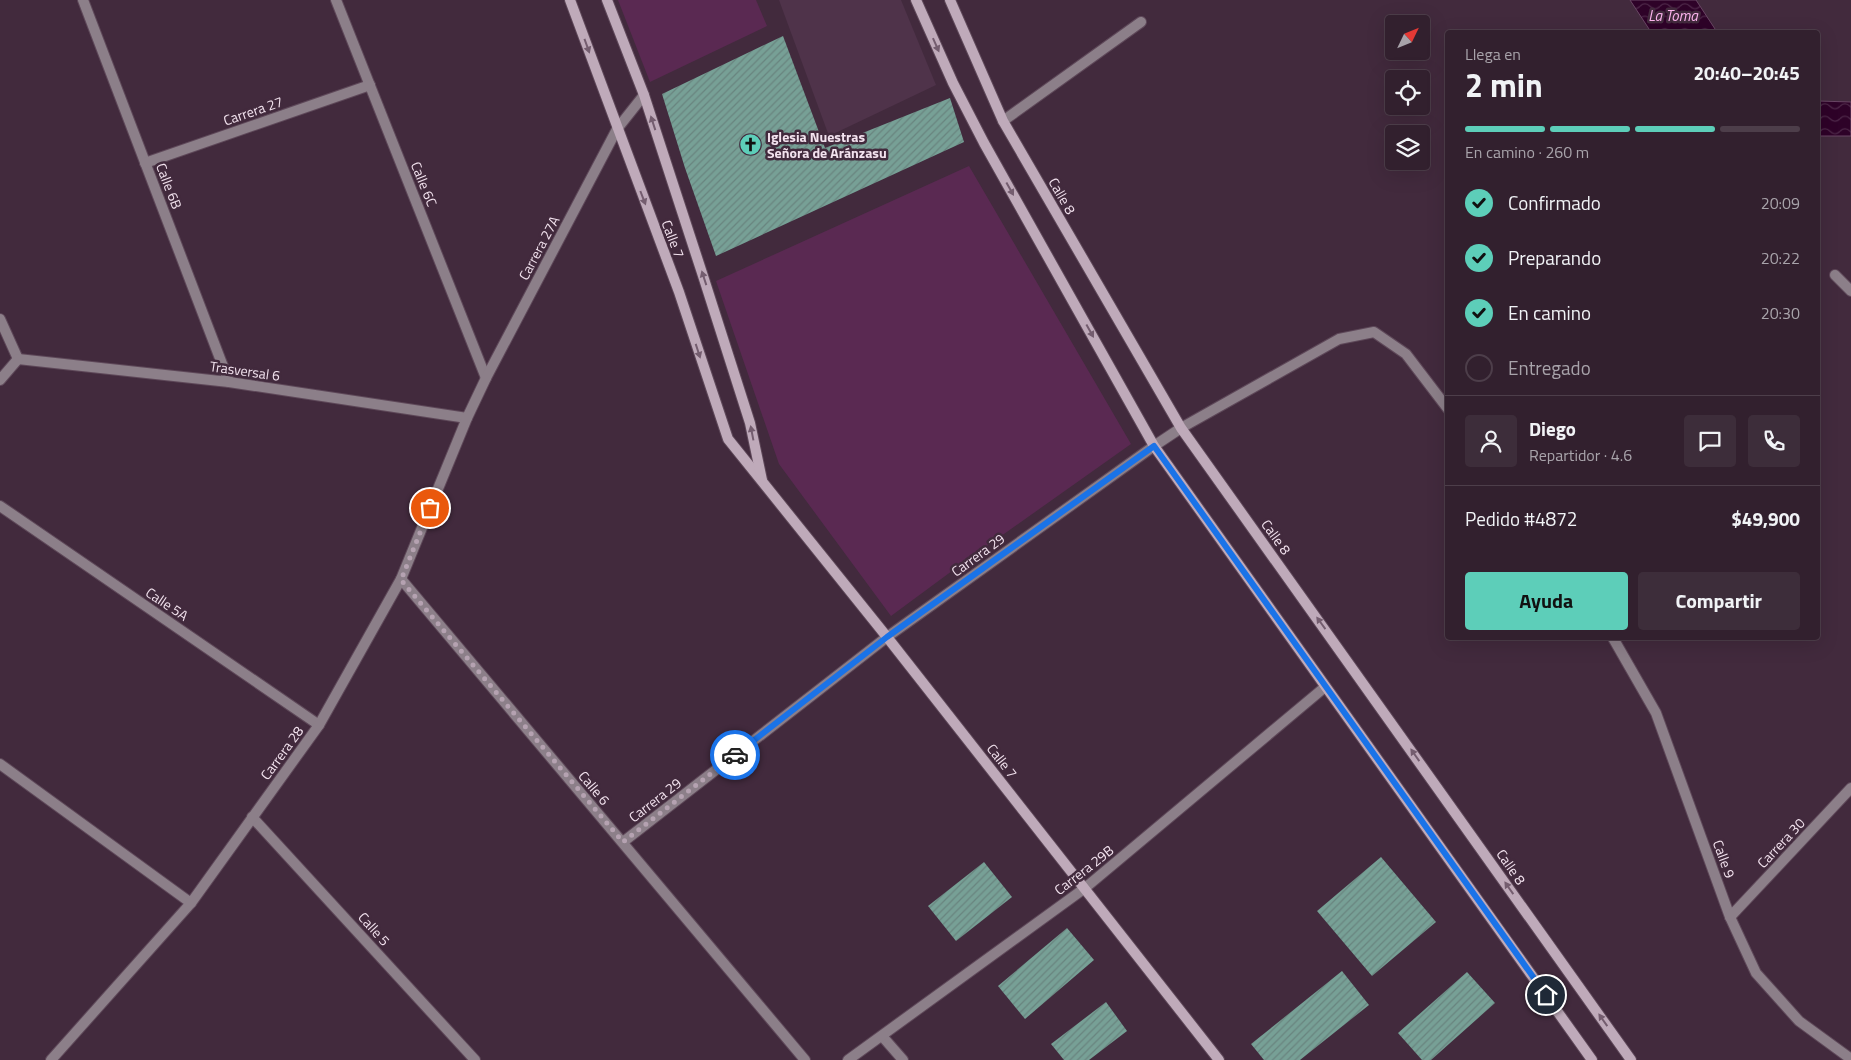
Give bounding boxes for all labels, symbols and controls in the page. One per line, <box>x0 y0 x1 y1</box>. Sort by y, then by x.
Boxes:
water label: La Toma <box>1648 4 1699 27</box>
north arrow <box>1385 15 1430 60</box>
map controls <box>1385 15 1430 170</box>
one-way arrow <box>933 38 941 52</box>
one-way arrow <box>583 39 591 54</box>
text: Llega en <box>1465 42 1521 66</box>
text: 20:40–20:45 <box>1693 58 1800 87</box>
text: 2 min <box>1465 61 1543 109</box>
button: locate <box>1385 70 1430 115</box>
street label: Carrera 27 <box>220 91 286 131</box>
one-way arrow <box>649 116 656 131</box>
button: layers <box>1385 125 1430 170</box>
place label: Iglesia Nuestras Señora de Aránzasu <box>767 126 887 163</box>
church icon: Iglesia Nuestras Señora de Aránzasu <box>739 133 763 157</box>
text: En camino · 260 m <box>1465 140 1589 164</box>
street label: Calle 6C <box>406 158 443 210</box>
street label: Calle 6B <box>151 160 188 212</box>
street label: Calle 8 <box>1044 174 1081 218</box>
one-way arrow <box>1005 183 1014 196</box>
text: Confirmado <box>1508 188 1601 217</box>
icon: check <box>1465 189 1493 217</box>
one-way arrow <box>639 191 647 206</box>
text: 20:09 <box>1761 191 1800 215</box>
street label: Carrera 27A <box>513 211 565 284</box>
street label: Calle 7 <box>657 217 690 261</box>
text: Preparando <box>1508 243 1601 272</box>
icon: check <box>1465 244 1493 272</box>
text: 20:22 <box>1761 246 1800 270</box>
one-way arrow <box>699 270 707 285</box>
text: En camino <box>1508 298 1591 327</box>
icon: check <box>1465 299 1493 327</box>
text: 20:30 <box>1761 301 1800 325</box>
one-way arrow <box>1085 324 1094 337</box>
one-way arrow <box>695 344 703 359</box>
text: Entregado <box>1508 353 1591 382</box>
street label: Trasversal 6 <box>209 355 282 386</box>
text: Diego <box>1529 414 1576 443</box>
button: person <box>1465 415 1517 467</box>
button: chat <box>1684 415 1736 467</box>
button: phone <box>1748 415 1800 467</box>
one-way arrow <box>748 424 756 440</box>
text: Repartidor · 4.6 <box>1529 443 1632 467</box>
pin <box>409 487 451 529</box>
icon: bag <box>416 494 444 522</box>
text: Pedido #4872 <box>1465 504 1577 533</box>
text: $49,900 <box>1731 504 1800 533</box>
street label: Calle 8 <box>1256 515 1296 559</box>
street label: Carrera 29 <box>947 528 1009 581</box>
button: Ayuda <box>1465 572 1628 630</box>
button: Compartir <box>1638 572 1800 630</box>
street label: Calle 5A <box>142 582 193 626</box>
one-way arrow <box>1316 616 1326 630</box>
street label: Carrera 28 <box>255 721 308 784</box>
courier <box>710 730 760 780</box>
street label: Calle 7 <box>982 739 1023 783</box>
icon: car <box>721 741 749 769</box>
one-way arrow <box>1410 748 1420 762</box>
street label: Calle 6 <box>574 766 615 810</box>
street label: Carrera 29 <box>624 772 686 827</box>
street label: Carrera 30 <box>1752 813 1810 872</box>
street label: Calle 9 <box>1708 837 1741 881</box>
street label: Carrera 29B <box>1049 840 1118 900</box>
street label: Calle 8 <box>1492 845 1531 889</box>
one-way arrow <box>1504 881 1514 895</box>
street label: Calle 5 <box>353 907 395 950</box>
pin <box>1525 974 1567 1016</box>
icon: home <box>1532 981 1560 1009</box>
one-way arrow <box>1598 1013 1608 1027</box>

